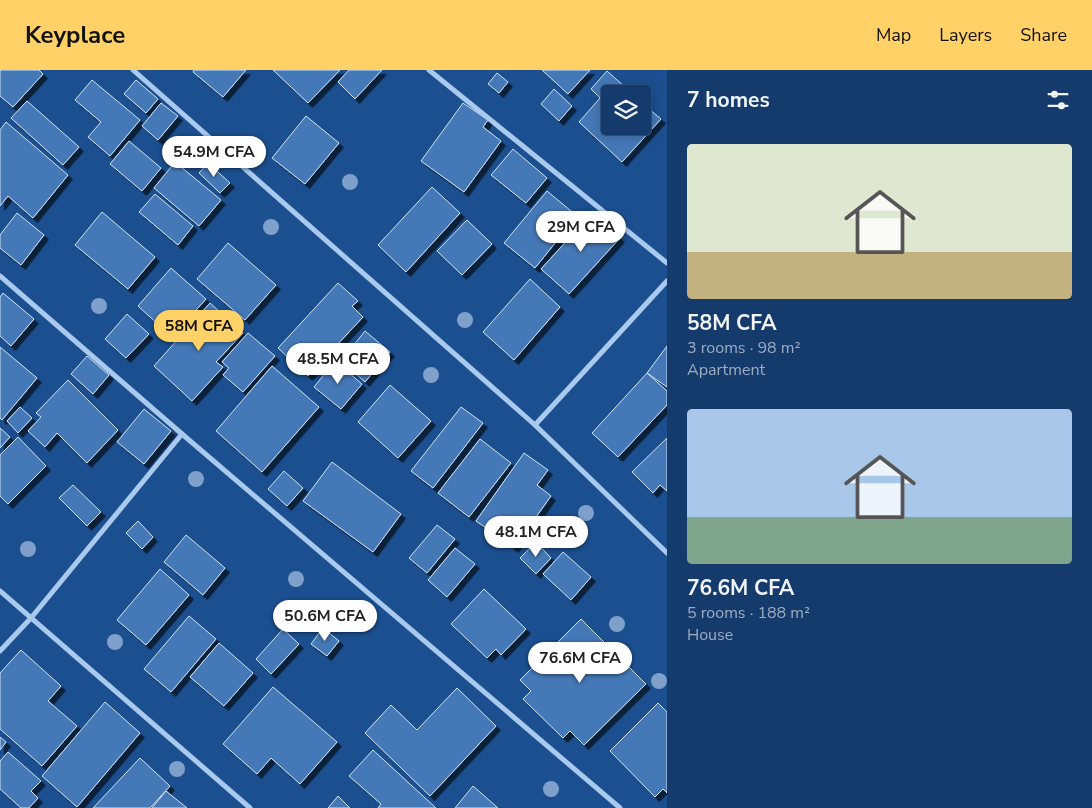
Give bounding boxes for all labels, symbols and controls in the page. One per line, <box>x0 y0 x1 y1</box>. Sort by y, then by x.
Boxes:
text: Keyplace <box>25 19 125 51</box>
text: Map <box>876 23 911 47</box>
text: Layers <box>939 23 992 47</box>
text: Share <box>1020 23 1067 47</box>
map controls <box>601 85 651 135</box>
button: layers <box>601 85 651 135</box>
text: 7 homes <box>687 86 770 114</box>
icon: filters <box>1044 86 1072 114</box>
pin: 54.9M CFA <box>157 136 271 178</box>
text: 54.9M CFA <box>173 141 255 163</box>
icon: home <box>835 177 925 267</box>
pin: 29M CFA <box>535 210 627 253</box>
text: 29M CFA <box>547 216 615 238</box>
text: 58M CFA <box>687 309 777 337</box>
pin: 58M CFA <box>153 310 245 352</box>
text: 58M CFA <box>165 315 233 337</box>
text: 3 rooms · 98 m² <box>687 337 800 359</box>
pin: 48.5M CFA <box>281 342 395 385</box>
text: 48.5M CFA <box>297 348 379 370</box>
text: Apartment <box>687 359 765 381</box>
icon: home <box>835 442 925 532</box>
pin: 48.1M CFA <box>479 516 593 558</box>
text: 48.1M CFA <box>495 521 577 543</box>
text: 76.6M CFA <box>687 574 794 602</box>
pin: 50.6M CFA <box>268 600 382 642</box>
text: 5 rooms · 188 m² <box>687 602 810 624</box>
text: 50.6M CFA <box>284 605 366 627</box>
text: House <box>687 624 733 646</box>
pin: 76.6M CFA <box>523 642 637 684</box>
text: 76.6M CFA <box>539 647 621 669</box>

